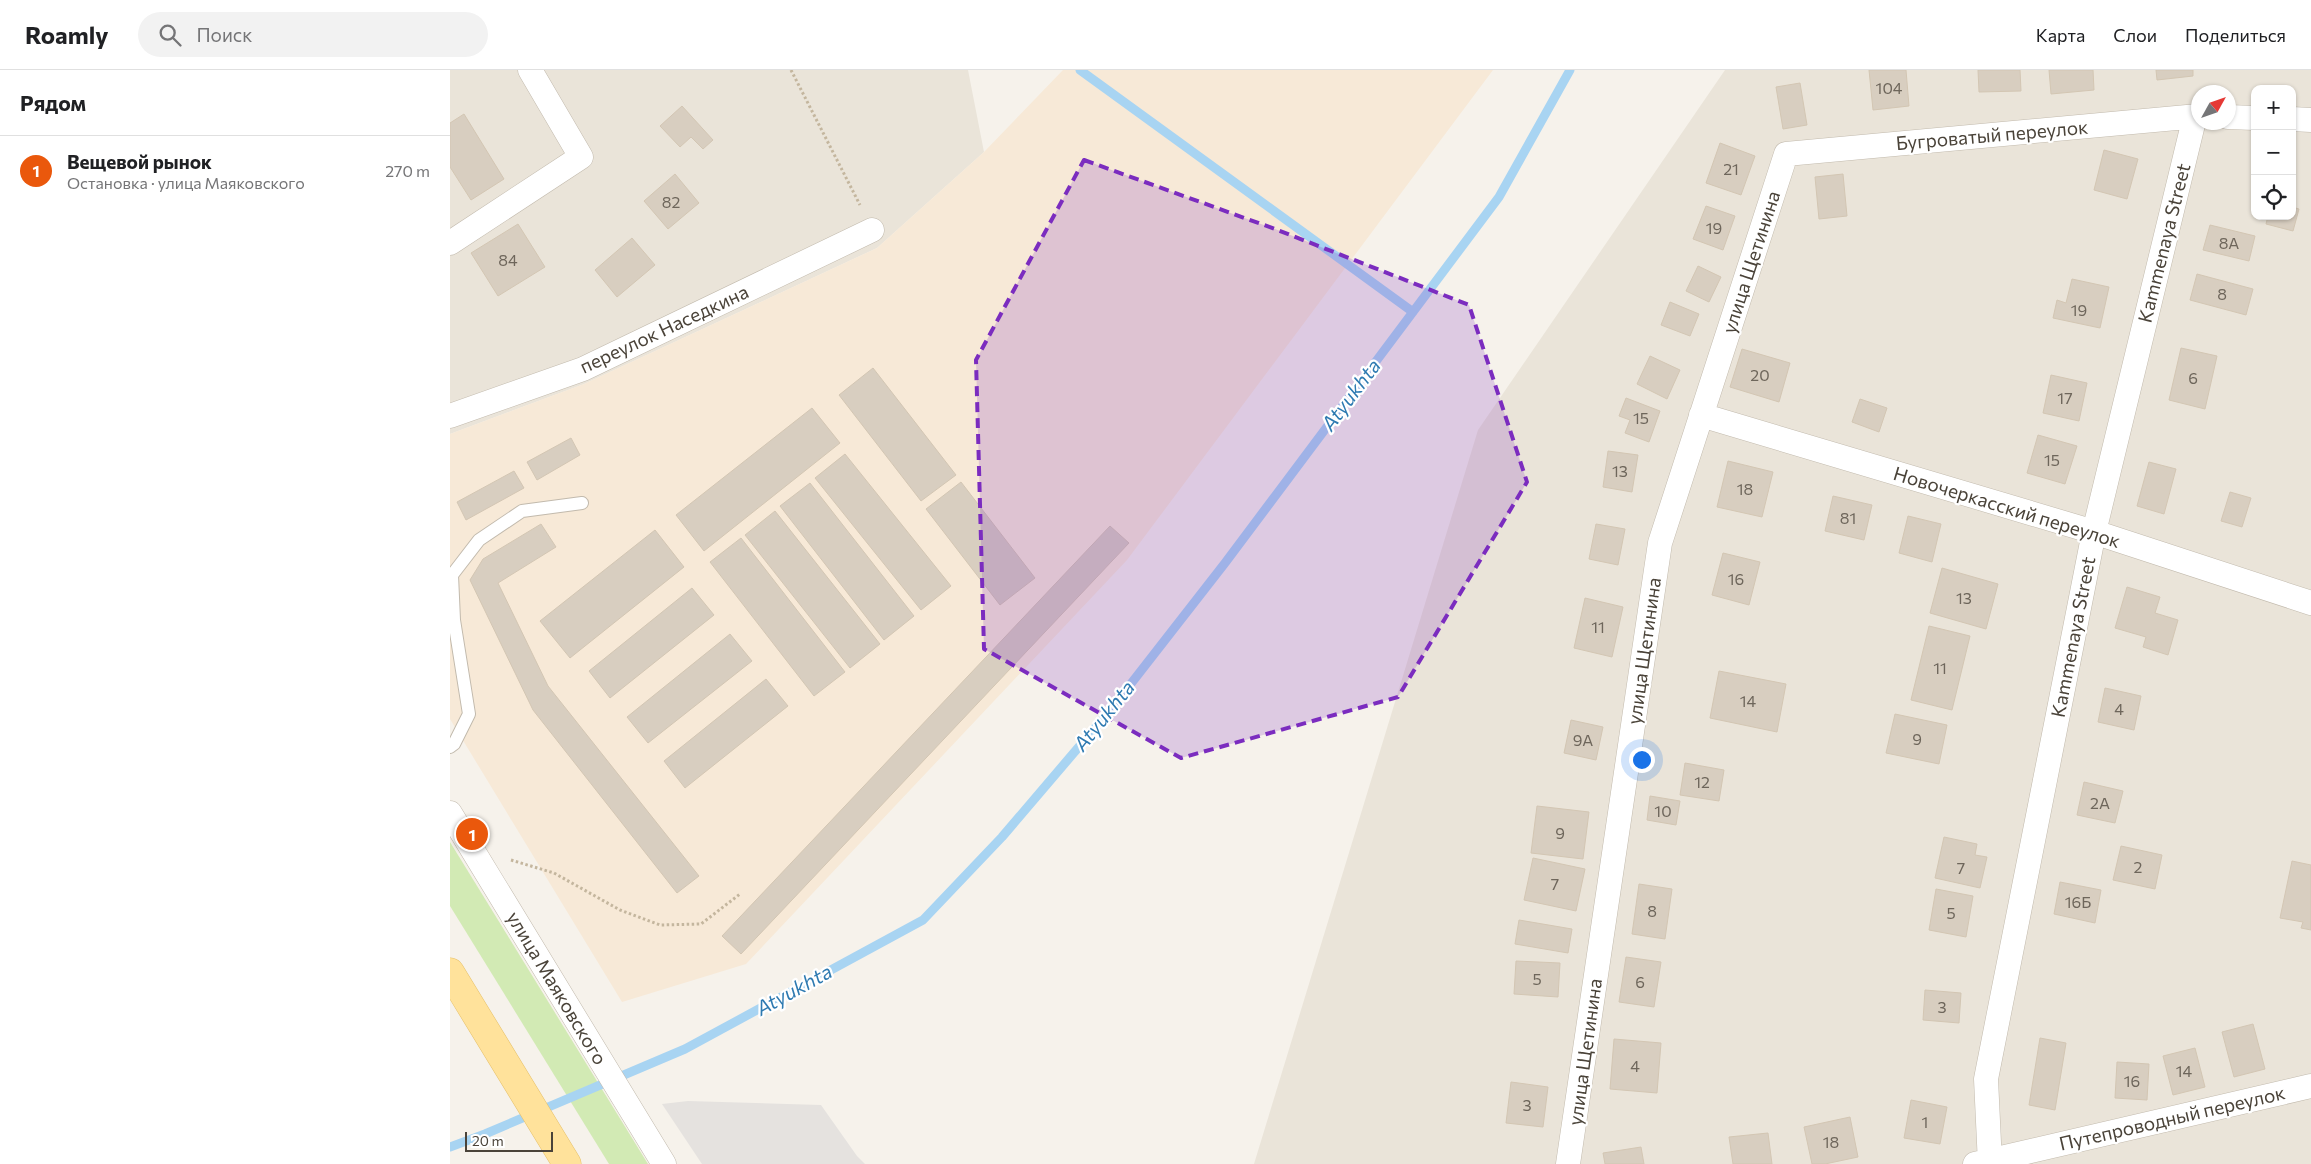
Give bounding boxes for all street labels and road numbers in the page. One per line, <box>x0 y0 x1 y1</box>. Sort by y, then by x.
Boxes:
street label: Бугроватый переулок <box>1895 115 2089 154</box>
street label: Kammenaya Street <box>2133 161 2194 325</box>
street label: улица Щетинина <box>1717 188 1784 336</box>
street label: переулок Наседкина <box>576 279 752 378</box>
street label: Новочеркасский переулок <box>1891 461 2123 552</box>
street label: Kammenaya Street <box>2046 554 2099 719</box>
street label: улица Щетинина <box>1622 576 1665 726</box>
street label: улица Маяковского <box>503 907 612 1069</box>
street label: улица Щетинина <box>1563 977 1606 1127</box>
street label: Путепроводный переулок <box>2057 1080 2287 1155</box>

